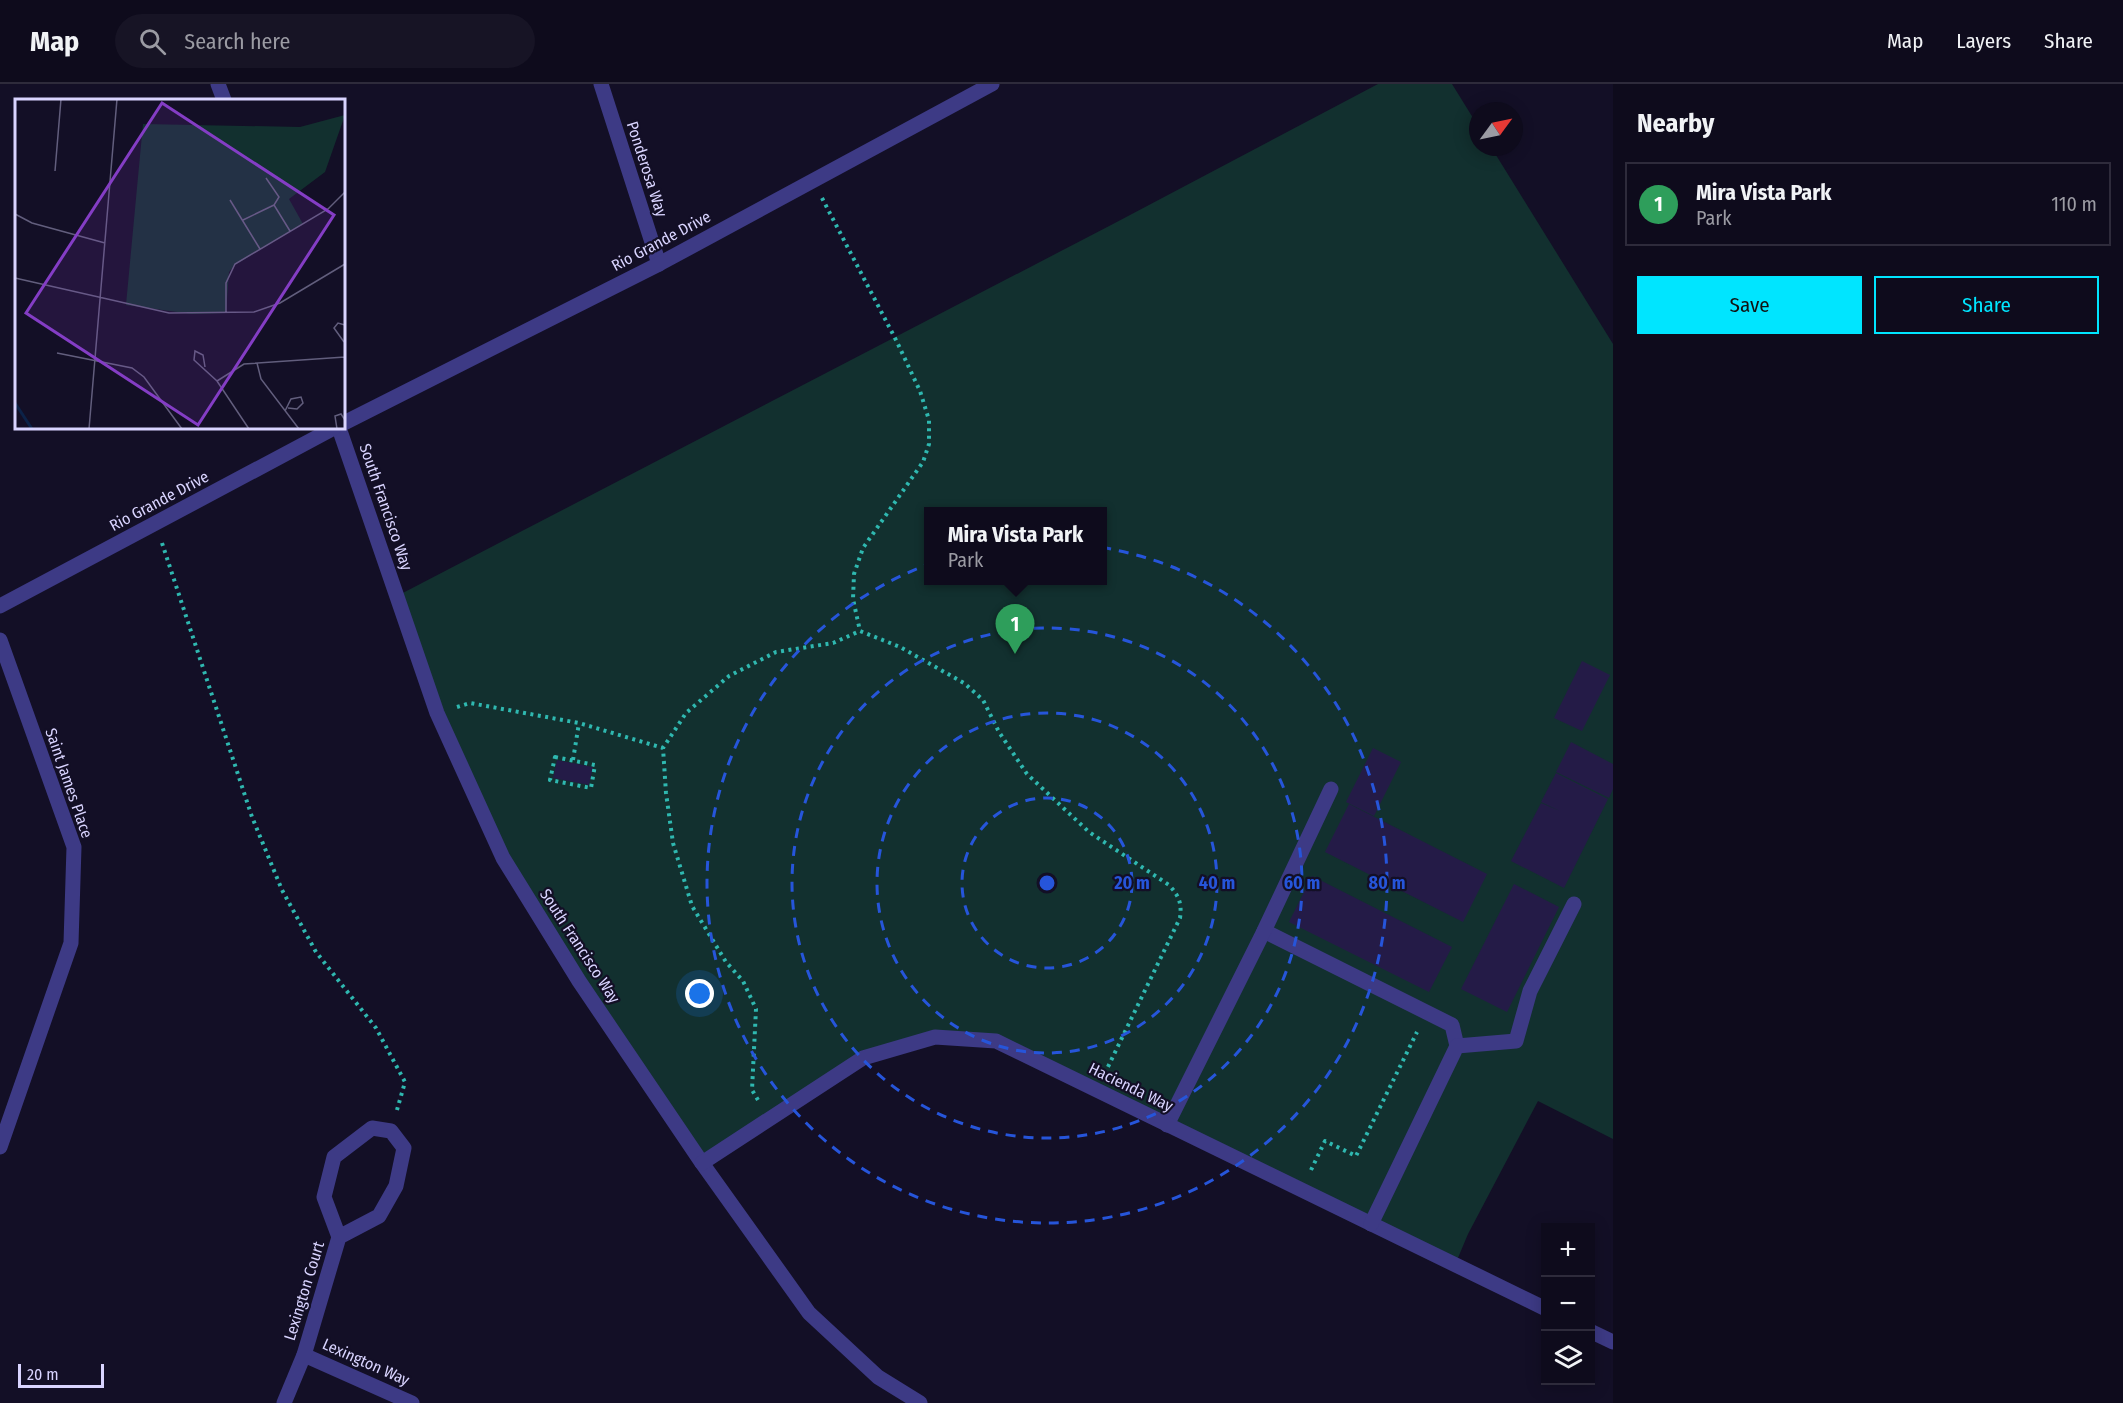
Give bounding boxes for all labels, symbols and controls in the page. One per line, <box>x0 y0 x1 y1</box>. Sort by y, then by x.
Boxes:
search box <box>115 14 535 68</box>
text: Map <box>30 25 79 58</box>
icon: search <box>136 25 169 58</box>
text: Search here <box>184 28 290 55</box>
text: Map <box>1887 28 1923 54</box>
text: Layers <box>1956 28 2011 54</box>
text: Share <box>2044 28 2093 54</box>
inset map <box>15 99 345 429</box>
north arrow <box>1469 102 1523 156</box>
text: Nearby <box>1637 108 1714 139</box>
street label: Ponderosa Way <box>623 119 672 220</box>
text: Mira Vista Park <box>1696 179 1832 206</box>
text: 1 <box>1654 192 1663 216</box>
text: 110 m <box>2051 192 2097 216</box>
text: Park <box>1696 206 1732 230</box>
street label: Rio Grande Drive <box>608 207 714 275</box>
button: Save <box>1637 276 1862 334</box>
button: Share <box>1874 276 2099 334</box>
street label: South Francisco Way <box>355 441 417 574</box>
street label: Rio Grande Drive <box>106 467 212 535</box>
popup <box>924 507 1107 585</box>
text: Mira Vista Park <box>948 521 1083 548</box>
text: Park <box>948 548 983 572</box>
pin: 1 <box>996 604 1034 654</box>
street label: Saint James Place <box>41 726 97 840</box>
text: 20 m <box>1113 872 1150 894</box>
text: 40 m <box>1199 872 1235 894</box>
text: 60 m <box>1284 872 1320 894</box>
text: 80 m <box>1369 872 1405 894</box>
centre of rings <box>1037 873 1057 893</box>
street label: South Francisco Way <box>536 885 625 1008</box>
your location <box>685 979 714 1008</box>
street label: Hacienda Way <box>1086 1058 1177 1116</box>
map controls <box>1541 1223 1595 1385</box>
button: + <box>1541 1223 1595 1277</box>
street label: Lexington Court <box>280 1238 328 1343</box>
button: − <box>1541 1277 1595 1331</box>
button: layers <box>1541 1331 1595 1385</box>
street label: Lexington Way <box>319 1334 413 1390</box>
scale bar <box>18 1361 104 1388</box>
text: 20 m <box>27 1365 58 1384</box>

